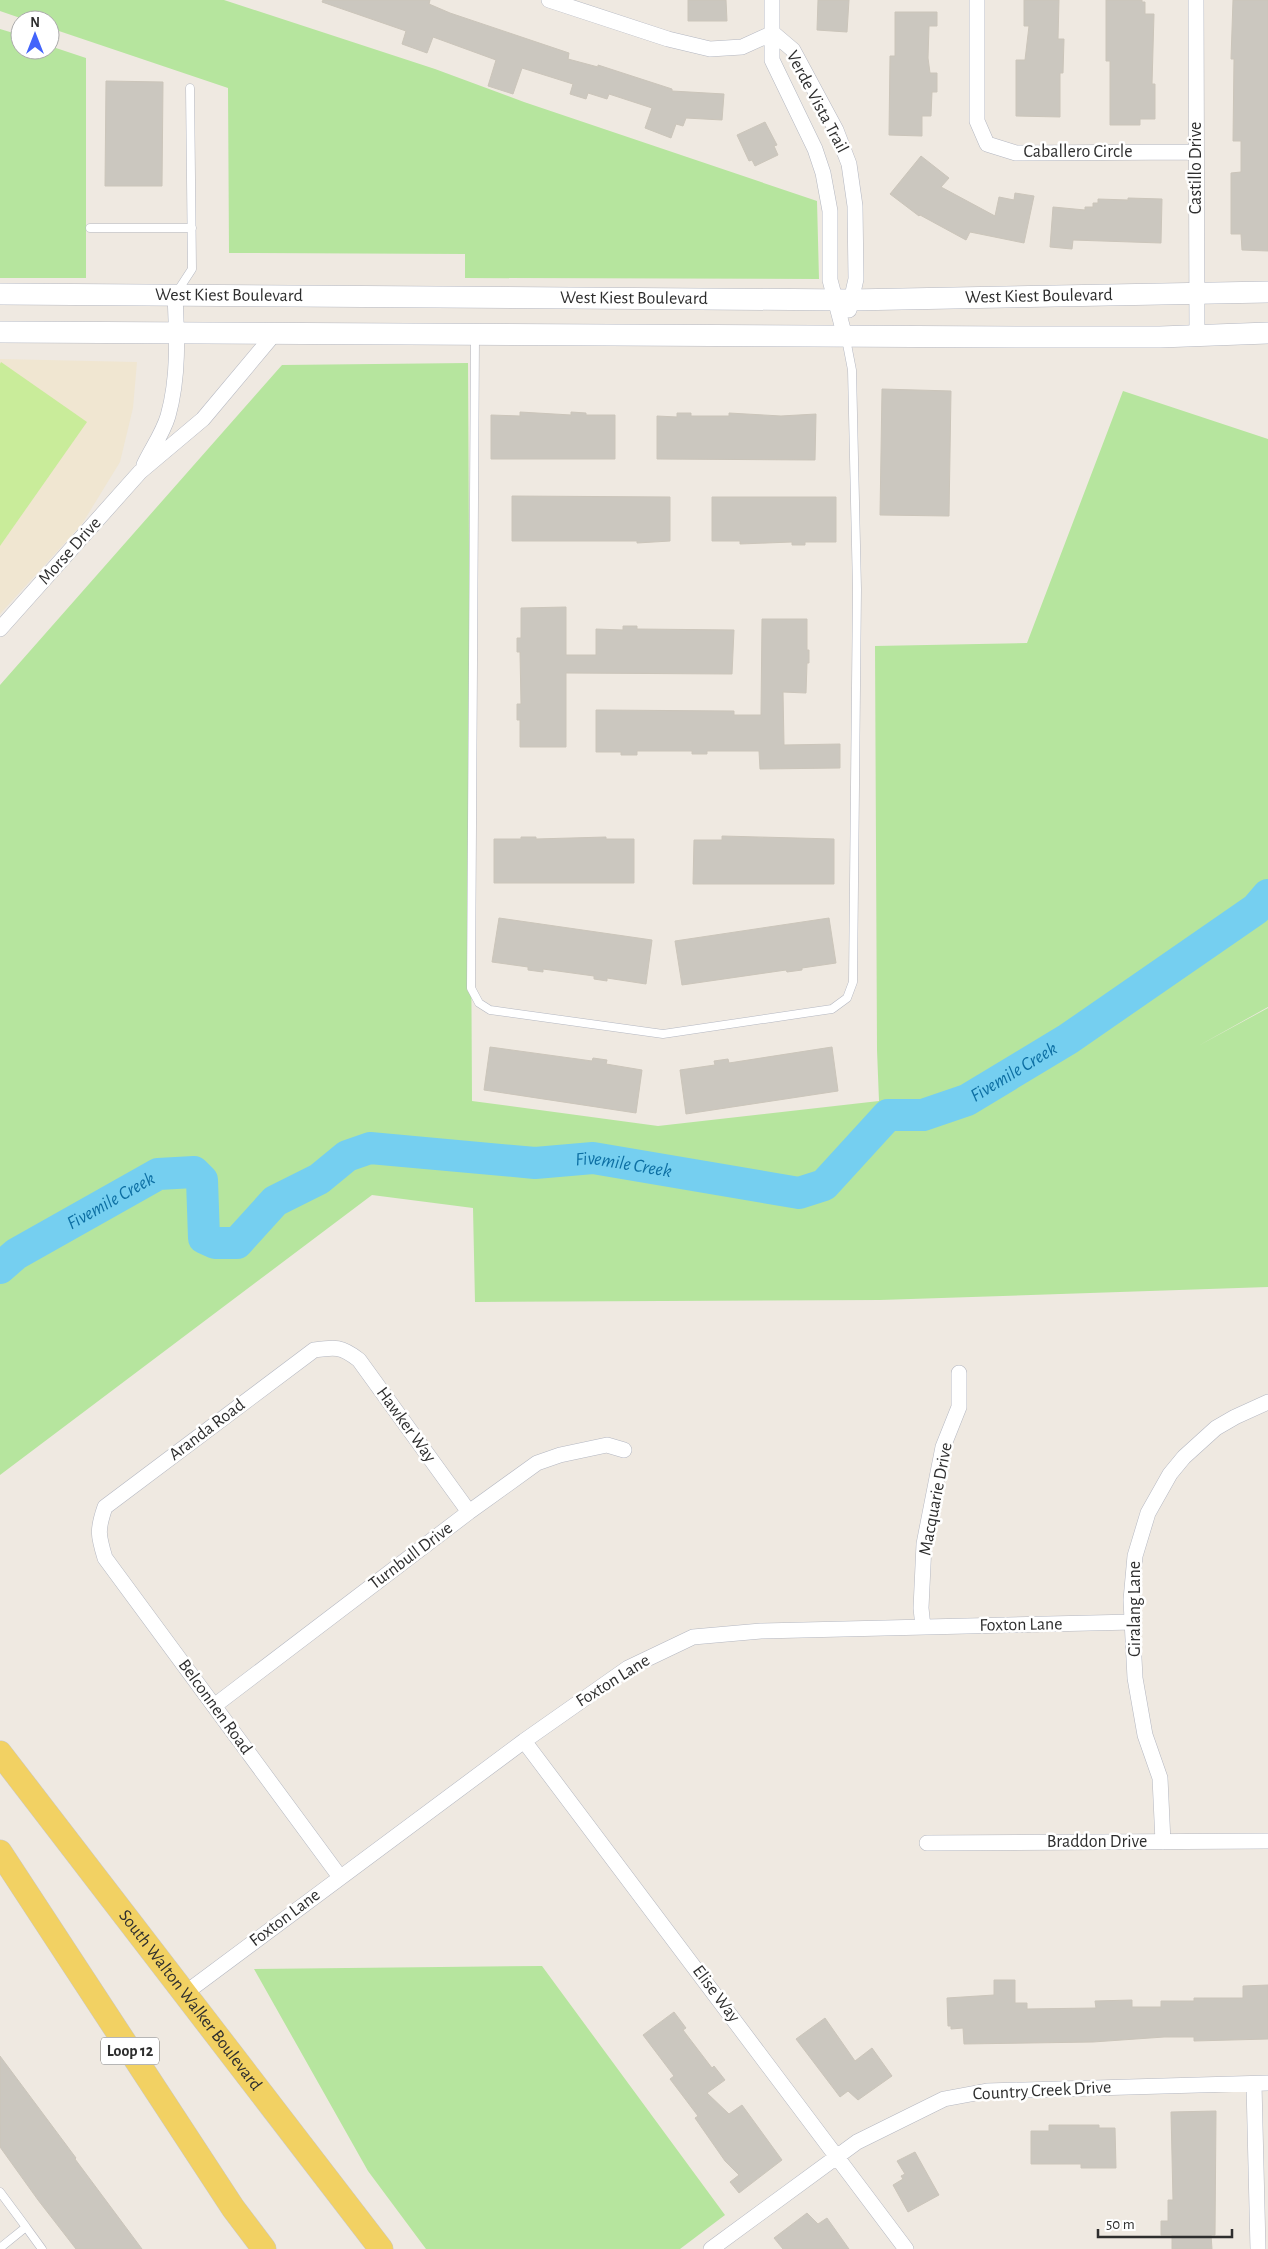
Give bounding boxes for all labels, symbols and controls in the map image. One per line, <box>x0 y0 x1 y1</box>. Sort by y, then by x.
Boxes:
north arrow <box>10 10 60 60</box>
text: N <box>30 16 40 30</box>
street label: Verde Vista Trail <box>783 48 851 156</box>
street label: Castillo Drive <box>1187 122 1205 214</box>
street label: Caballero Circle <box>1023 143 1133 161</box>
street label: West Kiest Boulevard <box>155 286 303 305</box>
street label: West Kiest Boulevard <box>965 286 1113 307</box>
street label: West Kiest Boulevard <box>560 289 708 308</box>
street label: Morse Drive <box>35 514 105 588</box>
water label: Fivemile Creek <box>967 1038 1060 1105</box>
water label: Fivemile Creek <box>574 1148 673 1181</box>
water label: Fivemile Creek <box>64 1168 158 1233</box>
street label: Hawker Way <box>373 1384 439 1466</box>
street label: Aranda Road <box>166 1396 248 1464</box>
street label: Macquarie Drive <box>916 1441 956 1557</box>
street label: Turnbull Drive <box>366 1519 456 1593</box>
street label: Giralang Lane <box>1126 1561 1144 1657</box>
street label: Foxton Lane <box>979 1615 1063 1635</box>
street label: Foxton Lane <box>573 1651 653 1711</box>
street label: Belconnen Road <box>175 1656 255 1758</box>
street label: Braddon Drive <box>1047 1833 1147 1851</box>
street label: Foxton Lane <box>246 1886 324 1950</box>
street label: South Walton Walker Boulevard <box>115 1907 265 2094</box>
street label: Elise Way <box>689 1962 743 2026</box>
road number: Loop 12 <box>101 2038 159 2064</box>
street label: Country Creek Drive <box>972 2078 1112 2104</box>
scale bar <box>1098 2206 1232 2238</box>
text: 50 m <box>1106 2217 1135 2232</box>

